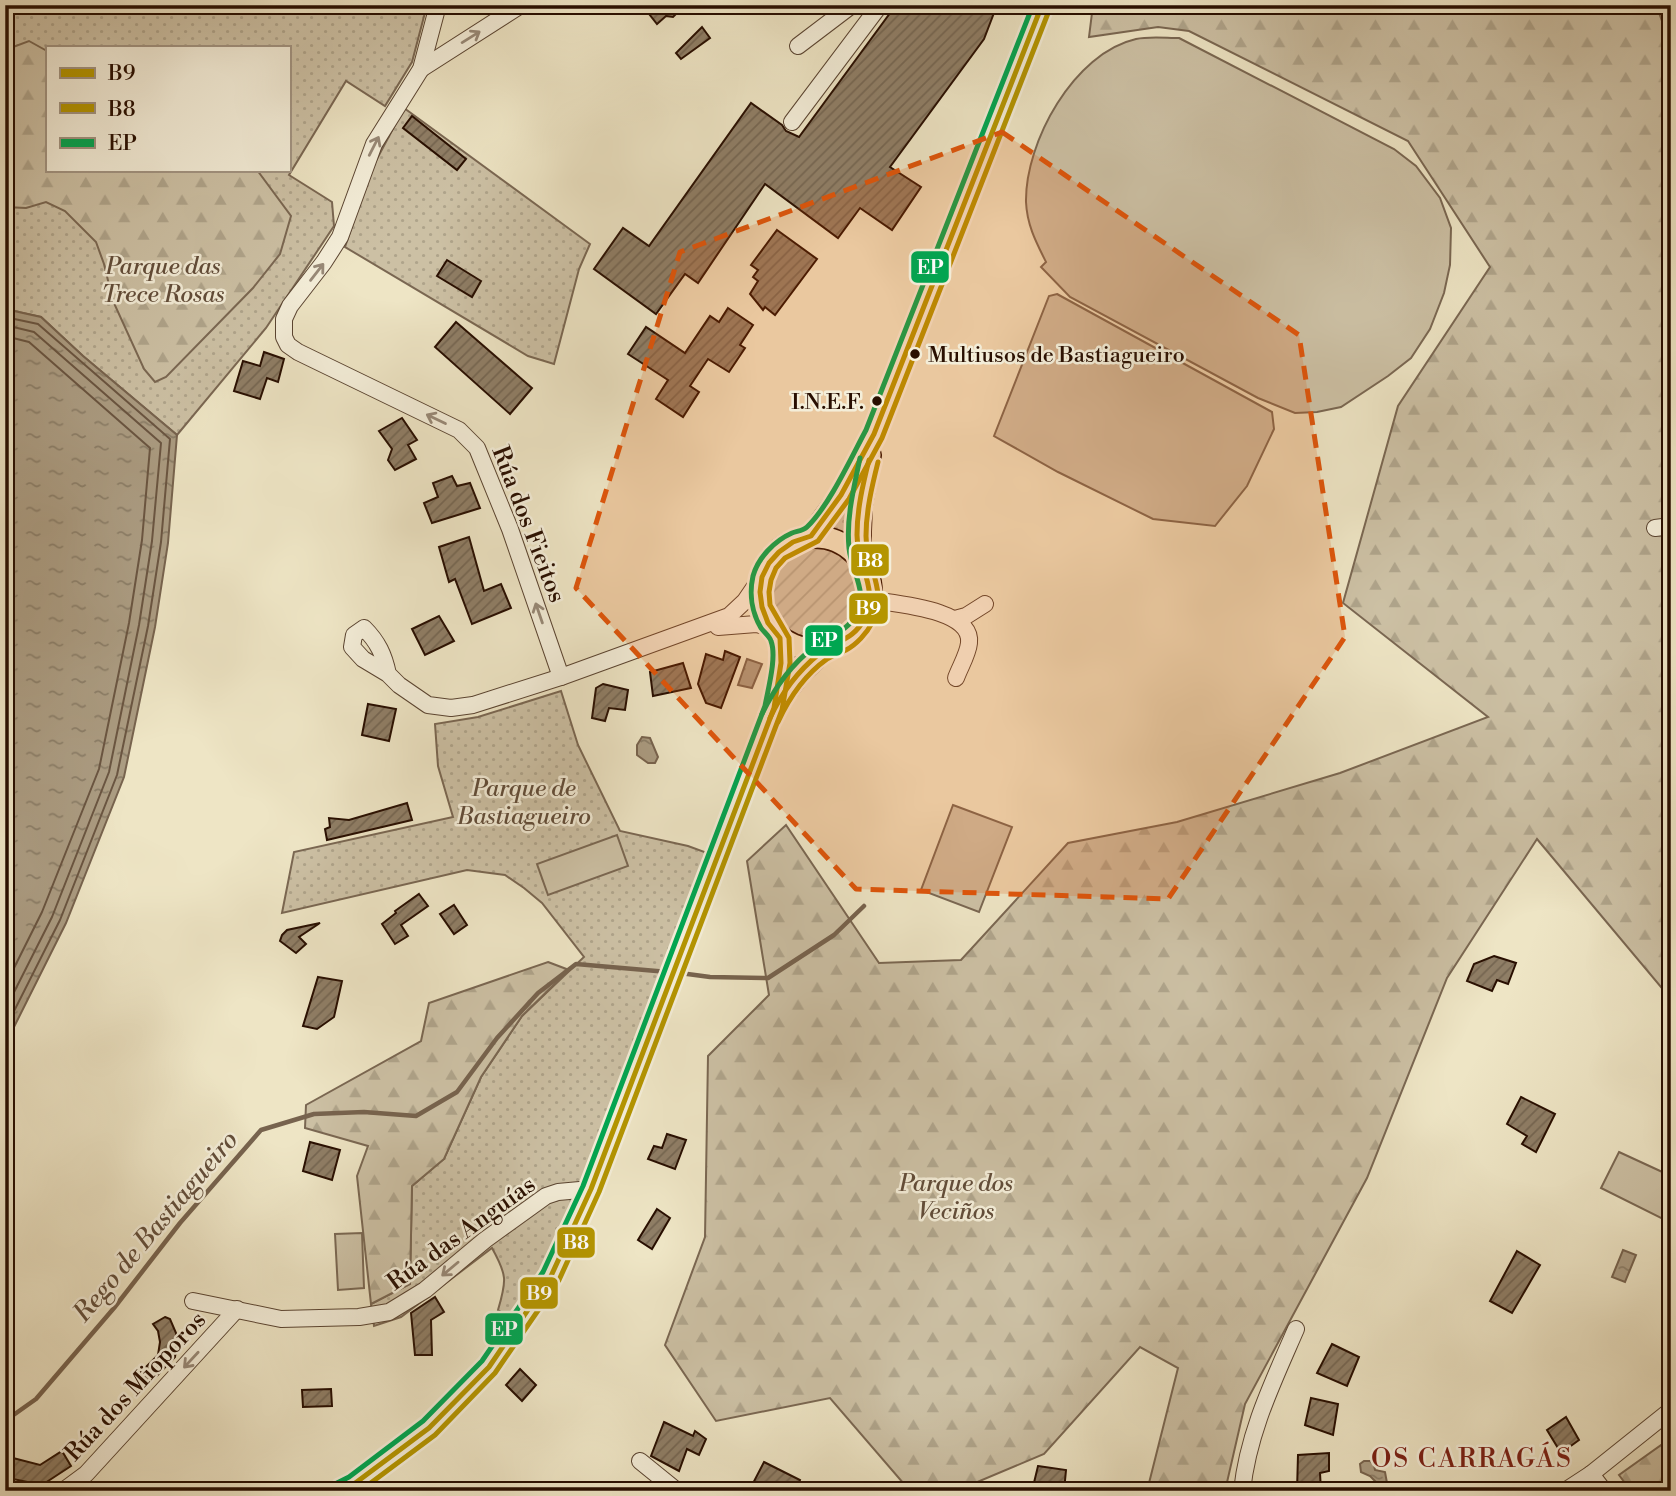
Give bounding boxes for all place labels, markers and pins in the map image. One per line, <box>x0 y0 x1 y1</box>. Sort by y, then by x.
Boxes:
place label: Multiusos de Bastiagueiro <box>928 342 1185 369</box>
marker: Multiusos de Bastiagueiro <box>908 347 922 361</box>
place label: I.N.E.F. <box>791 389 864 416</box>
marker: I.N.E.F. <box>870 394 884 408</box>

